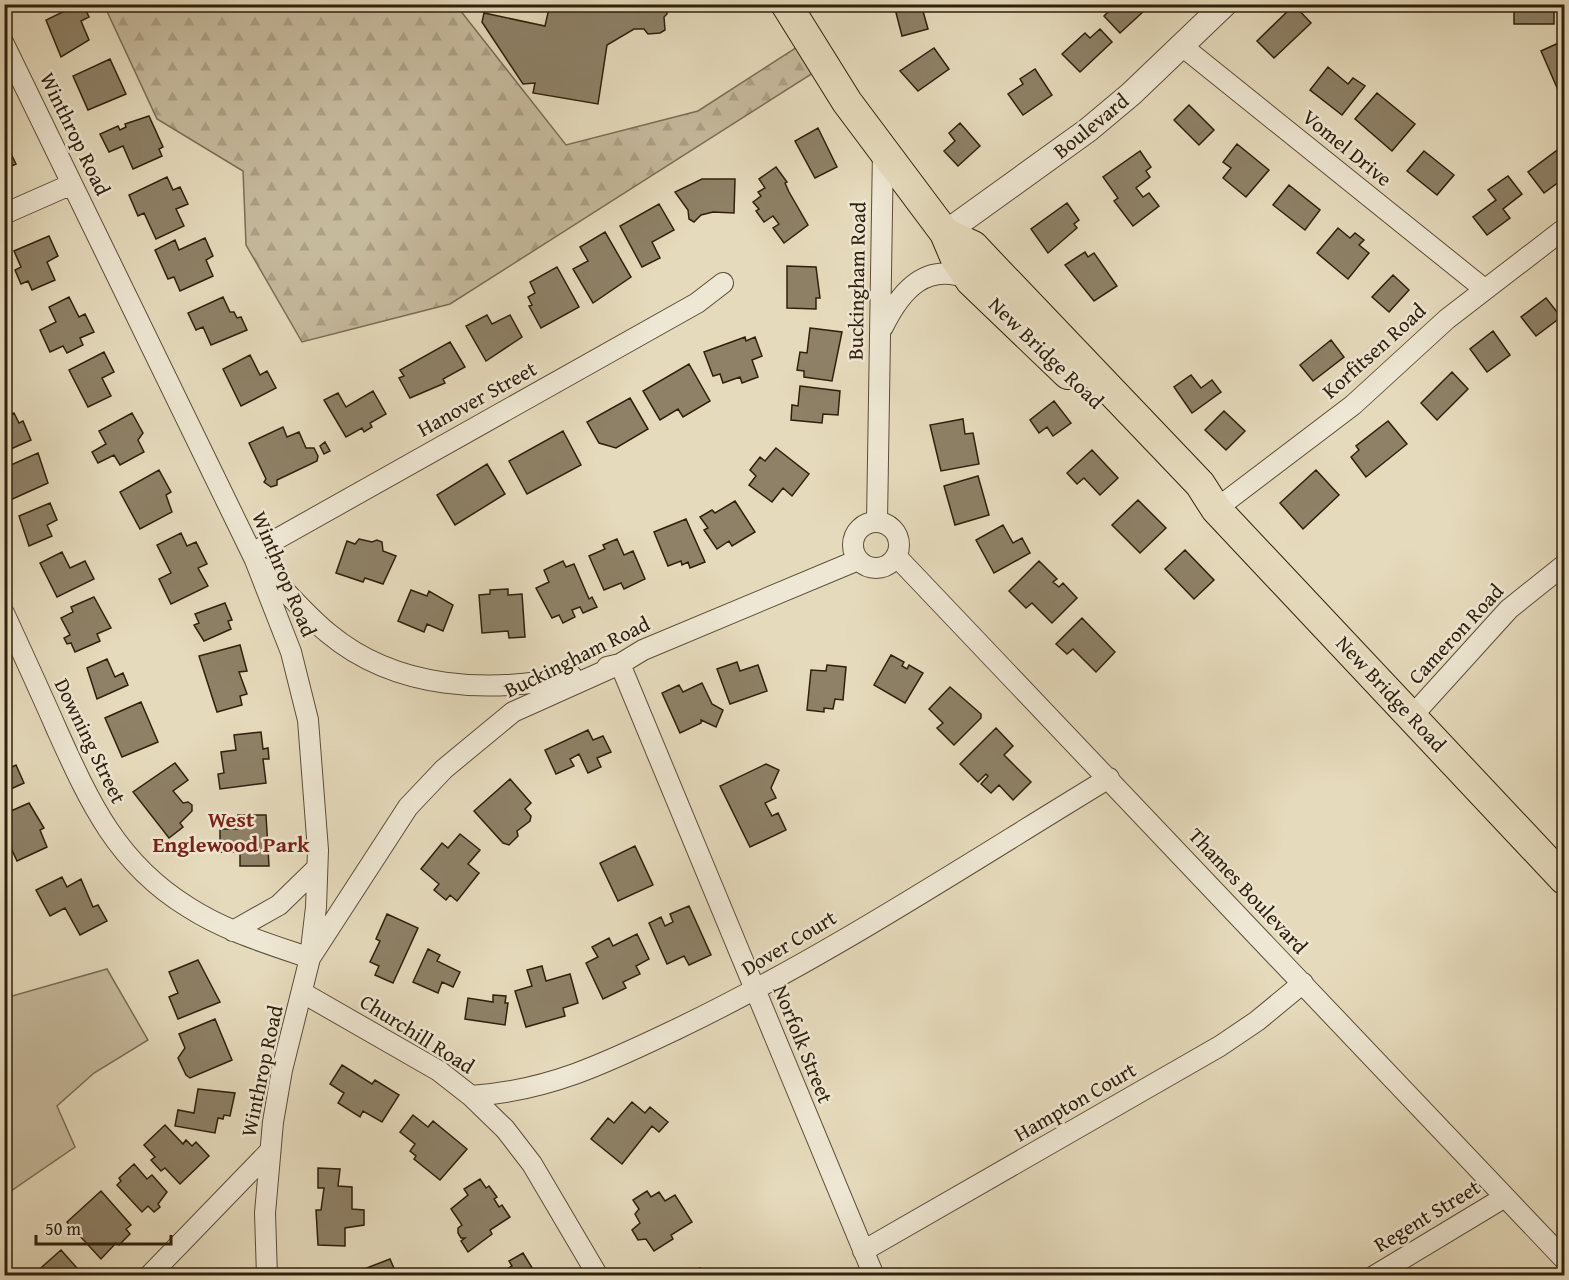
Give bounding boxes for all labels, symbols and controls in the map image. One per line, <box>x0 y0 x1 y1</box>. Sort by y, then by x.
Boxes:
street label: Winthrop Road <box>32 67 119 201</box>
street label: Boulevard <box>1046 85 1136 166</box>
street label: Vomel Drive <box>1296 102 1399 194</box>
street label: Buckingham Road <box>840 201 873 360</box>
street label: New Bridge Road <box>982 290 1112 416</box>
street label: Korfitsen Road <box>1315 295 1433 406</box>
street label: Hanover Street <box>411 353 543 444</box>
street label: Winthrop Road <box>244 506 325 642</box>
street label: Cameron Road <box>1401 576 1511 691</box>
street label: Buckingham Road <box>499 608 656 705</box>
street label: New Bridge Road <box>1329 628 1454 760</box>
street label: Downing Street <box>47 673 134 809</box>
district label: West Englewood Park <box>152 803 310 860</box>
street label: Thames Boulevard <box>1182 821 1316 961</box>
street label: Dover Court <box>735 902 843 983</box>
street label: Norfolk Street <box>766 980 841 1108</box>
street label: Churchill Road <box>354 986 481 1082</box>
street label: Winthrop Road <box>232 1002 291 1140</box>
street label: Hampton Court <box>1008 1054 1142 1149</box>
street label: Regent Street <box>1368 1171 1486 1260</box>
scale bar <box>36 1208 171 1246</box>
text: 50 m <box>45 1215 81 1242</box>

